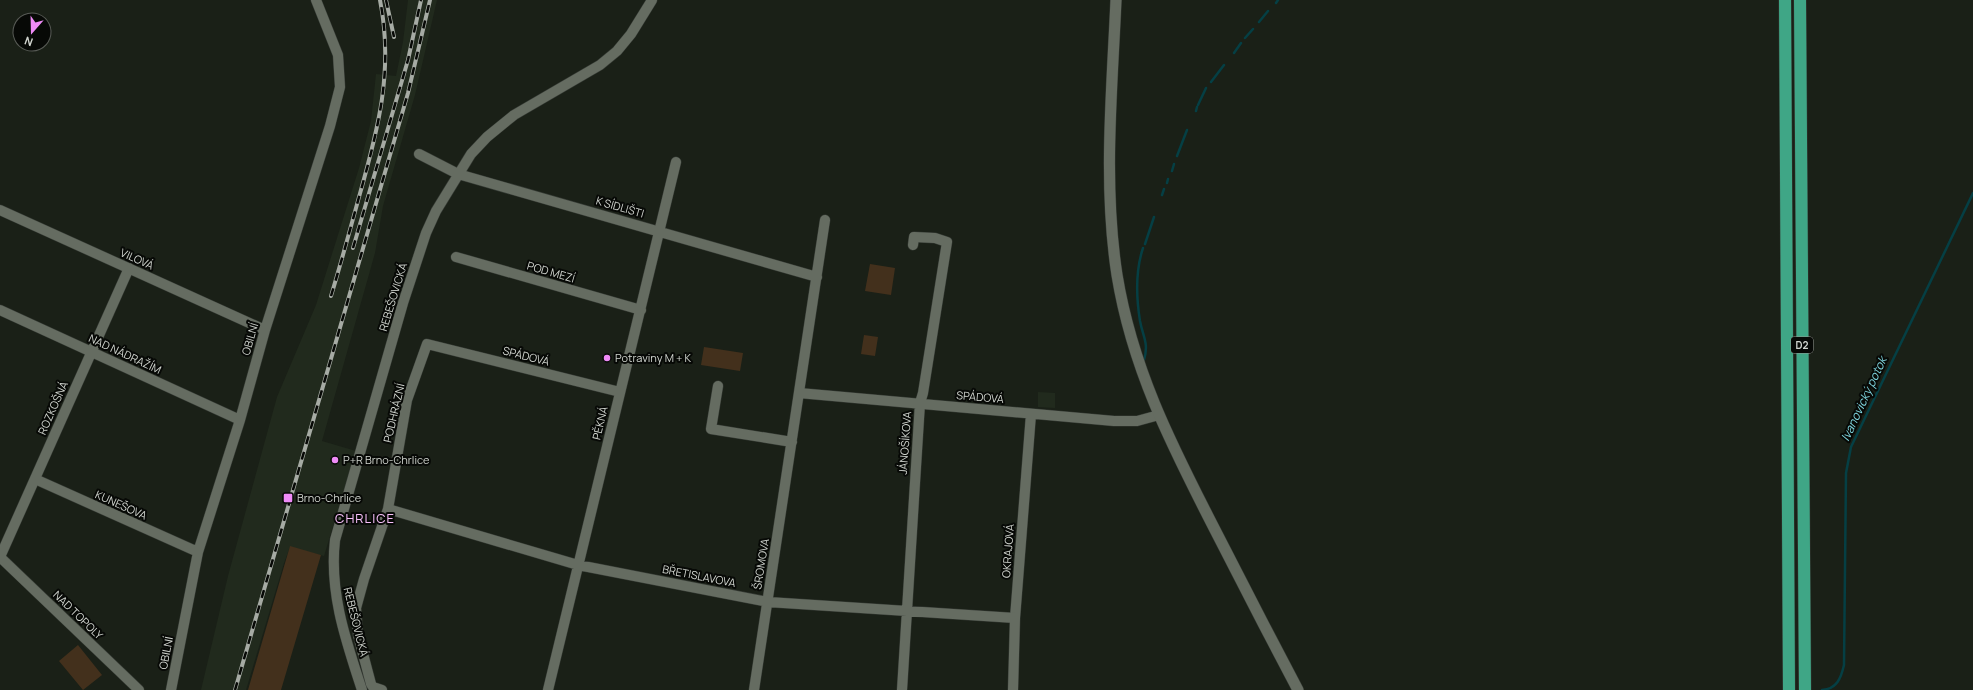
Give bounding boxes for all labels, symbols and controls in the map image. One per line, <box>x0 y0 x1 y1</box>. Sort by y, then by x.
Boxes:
north arrow <box>12 12 52 52</box>
text: N <box>22 33 35 50</box>
street label: K SÍDLIŠTI <box>594 193 646 221</box>
street label: VILOVÁ <box>118 245 156 273</box>
street label: POD MEZÍ <box>526 258 577 286</box>
street label: REBEŠOVICKÁ <box>375 261 410 333</box>
street label: OBILNÍ <box>238 321 261 357</box>
street label: NAD NÁDRAŽÍM <box>86 330 164 377</box>
road number: D2 <box>1791 337 1813 353</box>
street label: SPÁDOVÁ <box>501 342 551 369</box>
place label: Potraviny M + K <box>615 350 692 365</box>
water label: Ivanovický potok <box>1837 352 1891 444</box>
marker: Potraviny M + K <box>602 353 612 363</box>
street label: ROZKOŠNÁ <box>34 379 71 437</box>
street label: PODHRÁZNÍ <box>379 381 408 444</box>
street label: SPÁDOVÁ <box>956 387 1004 406</box>
street label: PĚKNÁ <box>588 405 611 441</box>
street label: JÁNOŠÍKOVA <box>895 411 914 475</box>
place label: P+R Brno-Chrlice <box>343 452 430 467</box>
marker: P+R Brno-Chrlice <box>330 455 340 465</box>
street label: KUNEŠOVA <box>93 487 149 523</box>
place label: Brno-Chrlice <box>297 490 362 505</box>
marker: Brno-Chrlice <box>282 492 294 504</box>
district label: CHRLICE <box>335 509 395 527</box>
street label: OKRAJOVÁ <box>998 524 1017 578</box>
street label: ŠROMOVA <box>749 537 772 590</box>
street label: BŘETISLAVOVA <box>661 561 737 590</box>
street label: REBEŠOVICKÁ <box>341 586 372 658</box>
street label: NAD TOPOLY <box>50 587 107 643</box>
street label: OBILNÍ <box>155 635 176 671</box>

